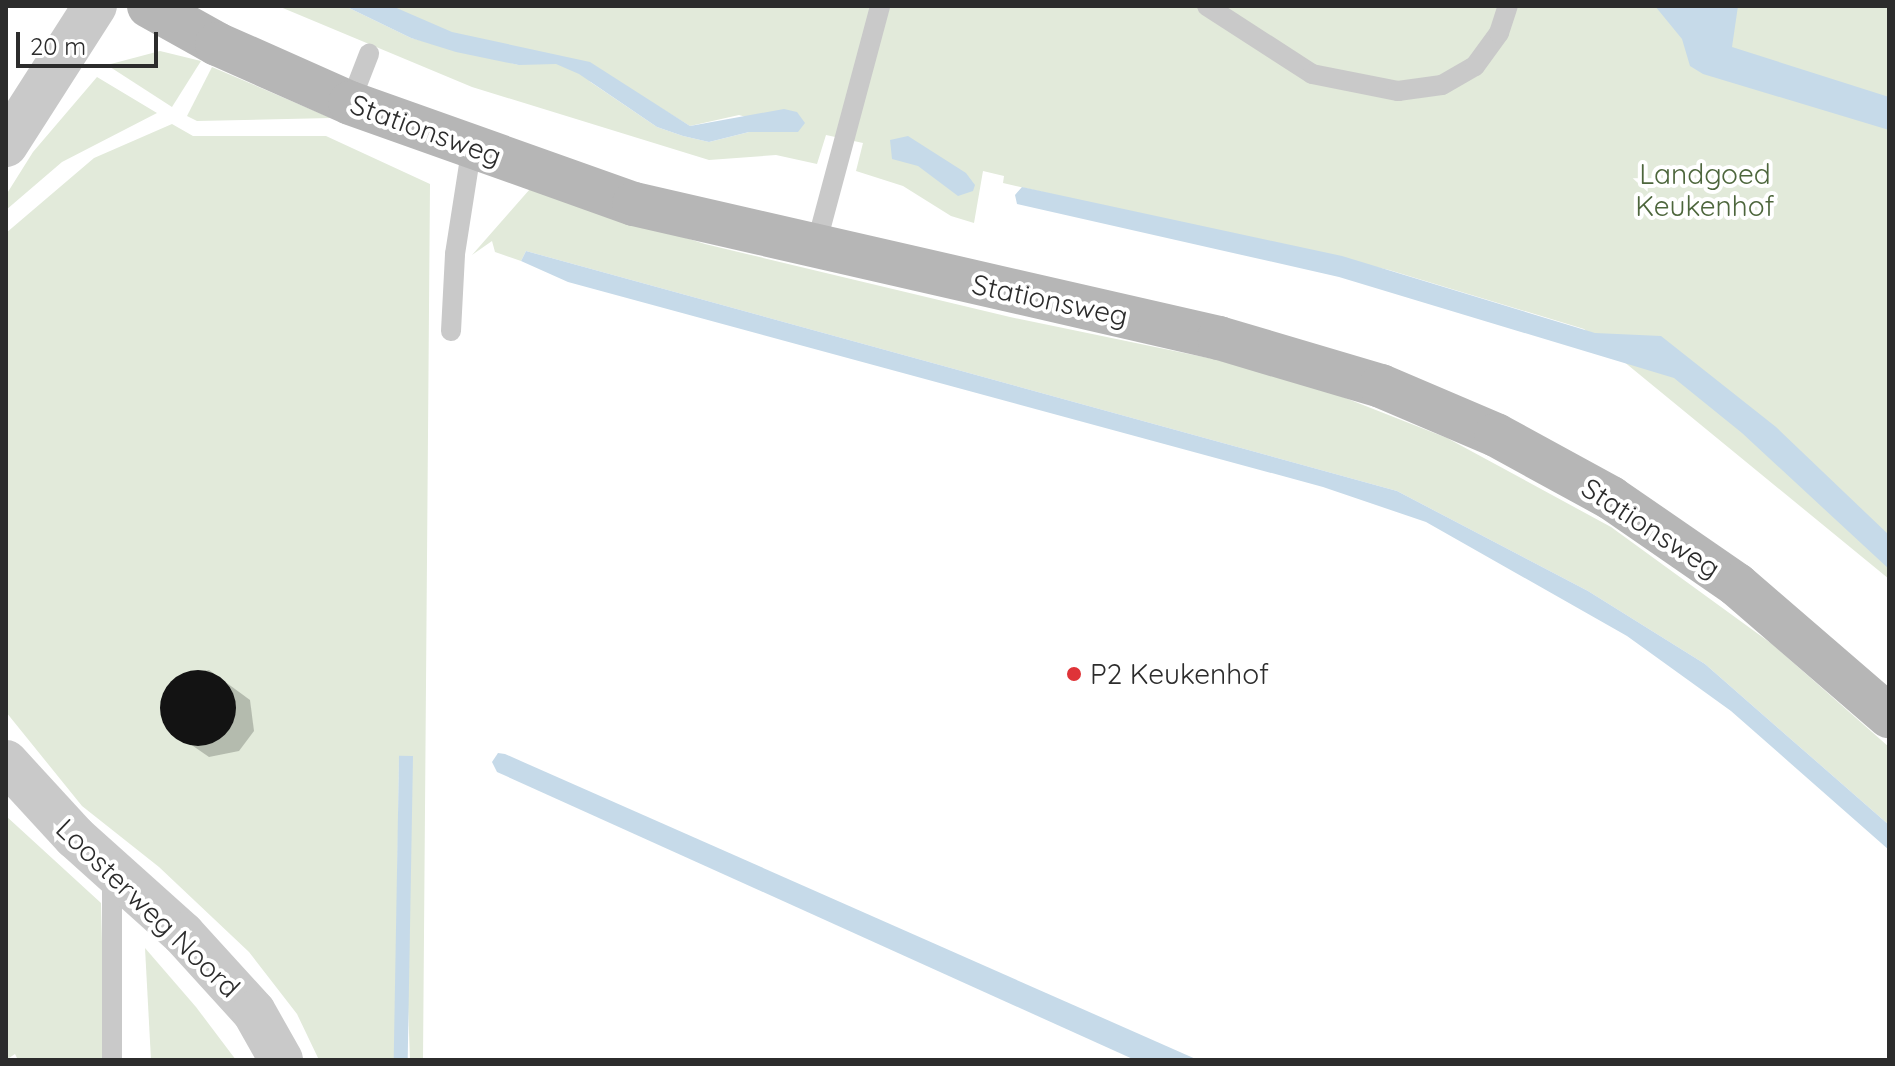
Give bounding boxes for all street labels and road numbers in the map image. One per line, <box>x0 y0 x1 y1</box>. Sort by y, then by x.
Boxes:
street label: Stationsweg <box>346 87 506 173</box>
street label: Stationsweg <box>969 267 1131 333</box>
street label: Stationsweg <box>1576 471 1726 585</box>
street label: Loosterweg Noord <box>49 812 247 1004</box>

